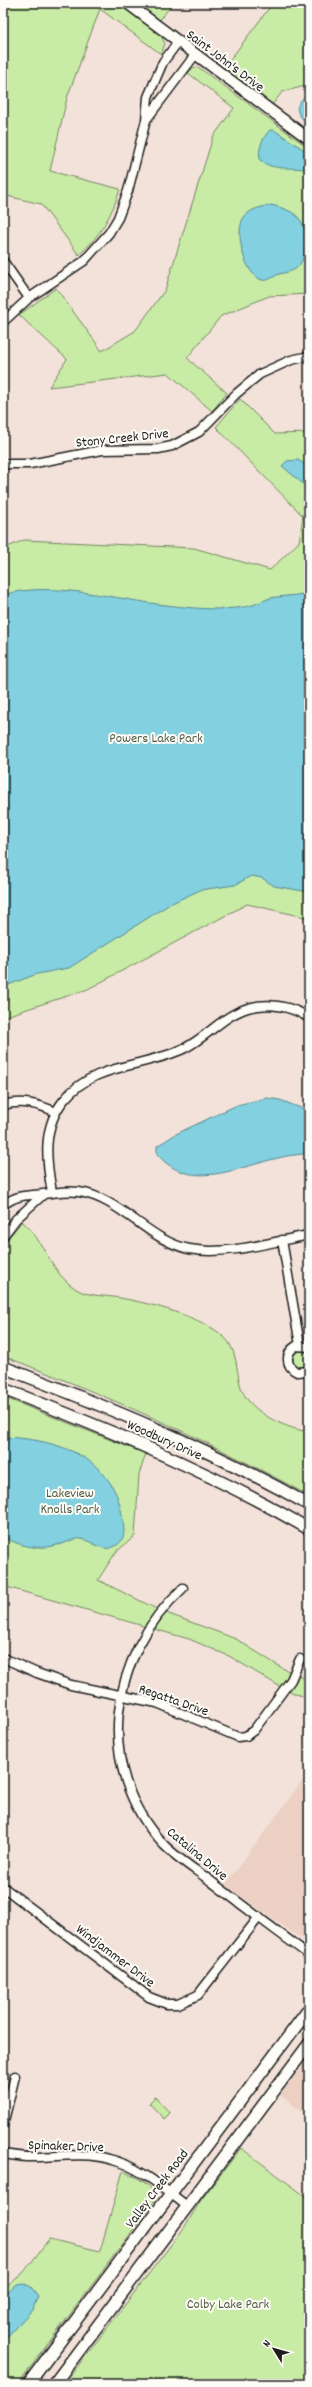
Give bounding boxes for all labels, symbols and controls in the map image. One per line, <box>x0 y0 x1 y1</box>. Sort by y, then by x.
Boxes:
street label: Saint John's Drive <box>182 26 268 98</box>
street label: Stony Creek Drive <box>75 424 170 454</box>
park label: Powers Lake Park <box>109 729 203 749</box>
street label: Woodbury Drive <box>123 1415 205 1466</box>
park label: Lakeview Knolls Park <box>41 1484 100 1520</box>
street label: Regatta Drive <box>136 1680 211 1722</box>
street label: Catalina Drive <box>162 1823 232 1886</box>
street label: Windjammer Drive <box>71 1920 159 1993</box>
street label: Spinaker Drive <box>28 2136 104 2158</box>
street label: Valley Creek Road <box>121 2145 194 2233</box>
park label: Colby Lake Park <box>187 2295 270 2315</box>
north arrow <box>254 2329 294 2369</box>
text: N <box>260 2337 276 2351</box>

